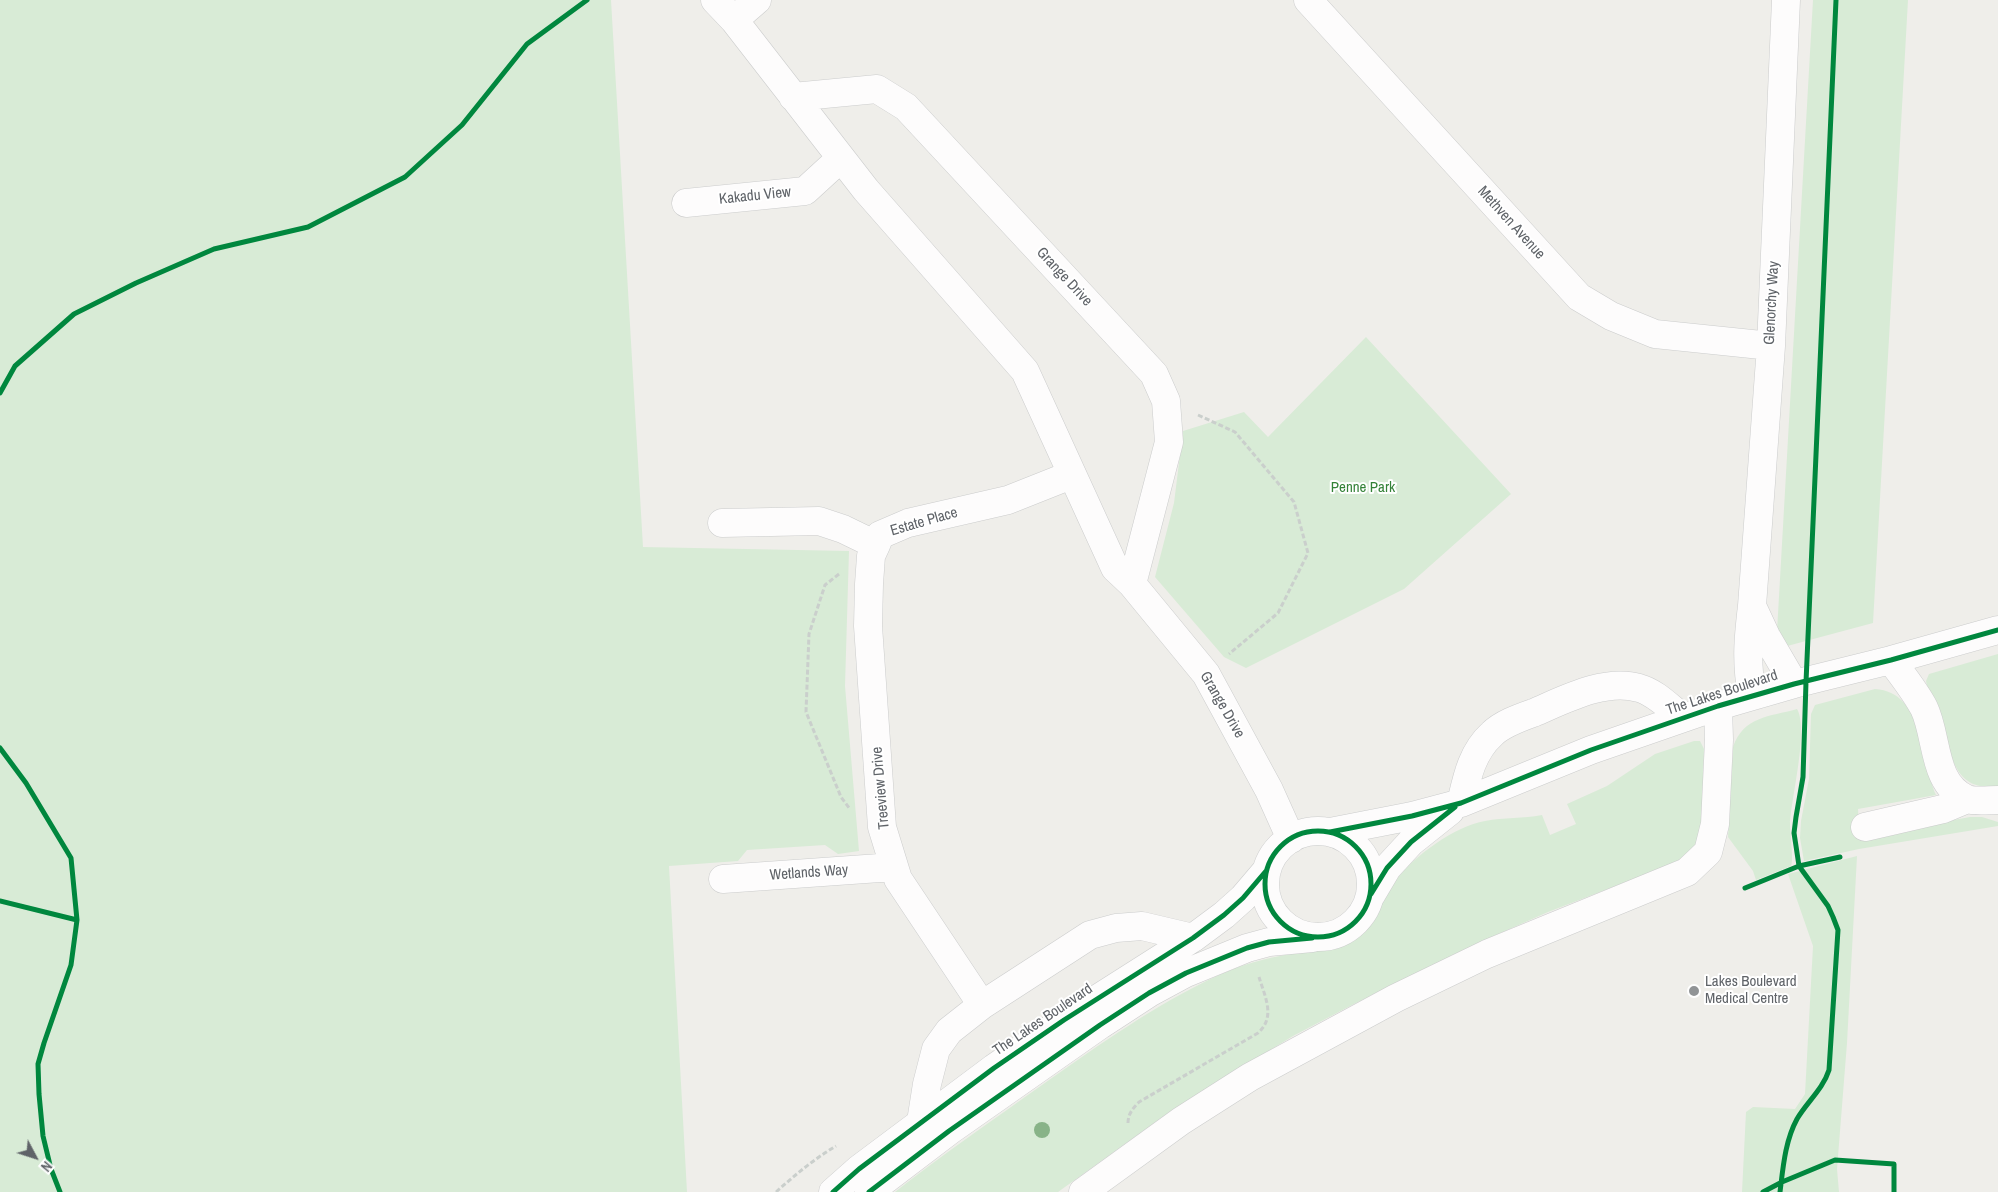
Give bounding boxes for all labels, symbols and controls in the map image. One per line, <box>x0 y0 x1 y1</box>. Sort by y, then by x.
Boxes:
street label: Kakadu View <box>718 183 792 209</box>
street label: Methven Avenue <box>1473 183 1549 263</box>
street label: Grange Drive <box>1032 244 1096 310</box>
street label: Glenorchy Way <box>1761 261 1783 345</box>
park label: Penne Park <box>1331 479 1395 497</box>
street label: Estate Place <box>888 504 960 540</box>
street label: The Lakes Boulevard <box>1664 666 1780 720</box>
street label: Grange Drive <box>1196 669 1248 741</box>
street label: Treeview Drive <box>868 746 894 830</box>
street label: Wetlands Way <box>769 861 849 885</box>
place label: Lakes Boulevard Medical Centre <box>1705 973 1797 1008</box>
street label: The Lakes Boulevard <box>990 980 1096 1060</box>
marker: Lakes Boulevard Medical Centre <box>1687 984 1701 998</box>
north arrow <box>10 1132 60 1182</box>
text: N <box>37 1158 56 1176</box>

